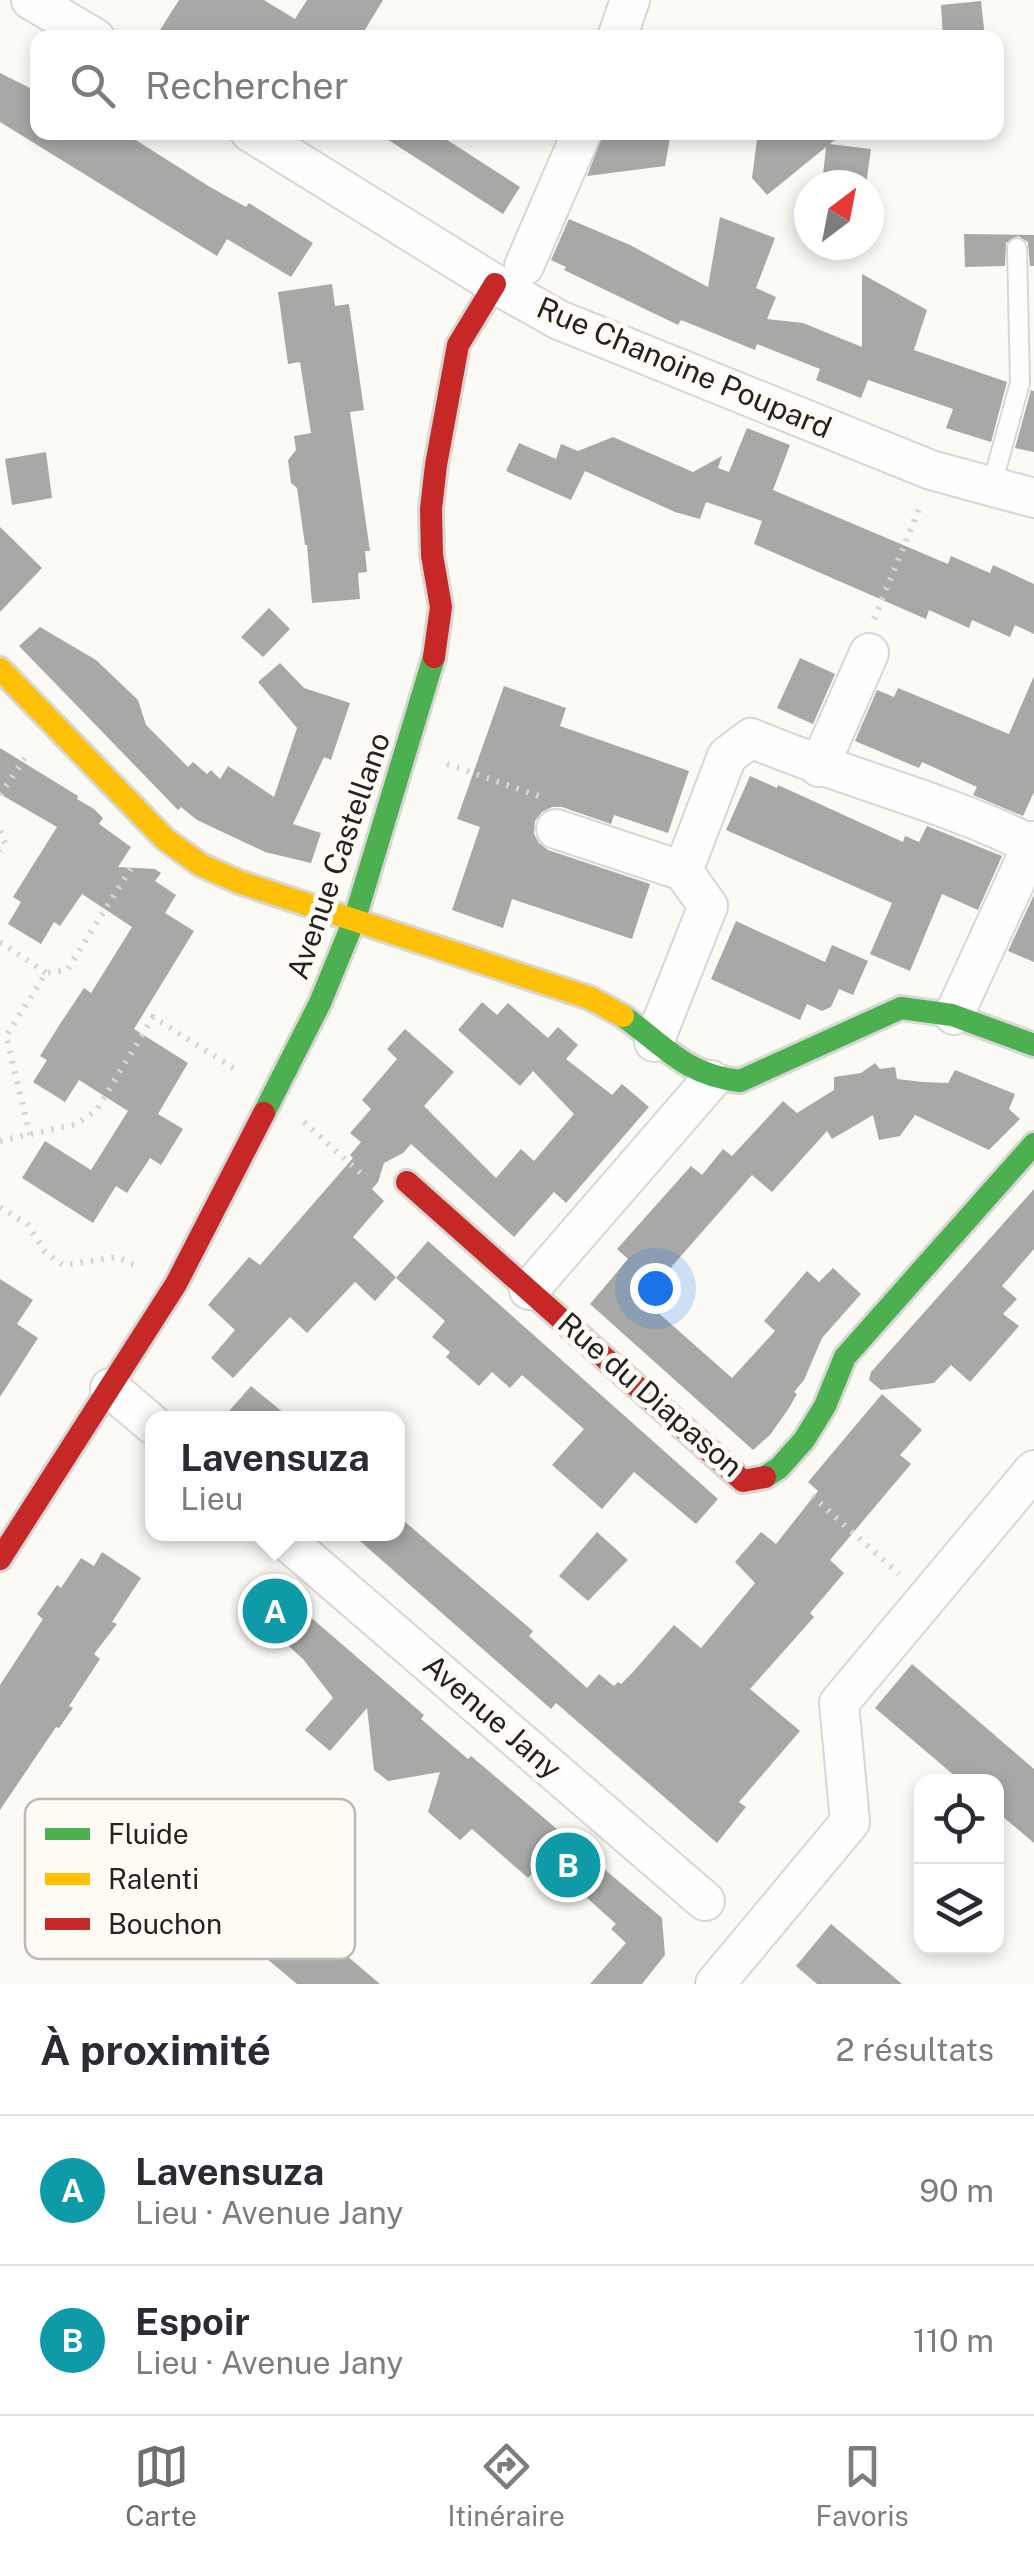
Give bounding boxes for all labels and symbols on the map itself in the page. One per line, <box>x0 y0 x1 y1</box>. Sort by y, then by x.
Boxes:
north arrow <box>794 170 884 260</box>
street label: Rue Chanoine Poupard <box>532 289 837 445</box>
street label: Avenue Castellano <box>279 728 397 984</box>
your location <box>630 1263 681 1314</box>
street label: Rue du Diapason <box>551 1305 750 1484</box>
pin: A <box>242 1574 308 1648</box>
street label: Avenue Jany <box>416 1646 569 1786</box>
legend <box>25 1799 355 1959</box>
text: Fluide <box>108 1817 189 1850</box>
pin: B <box>536 1828 600 1902</box>
text: Ralenti <box>108 1862 199 1895</box>
text: Bouchon <box>108 1907 222 1940</box>

